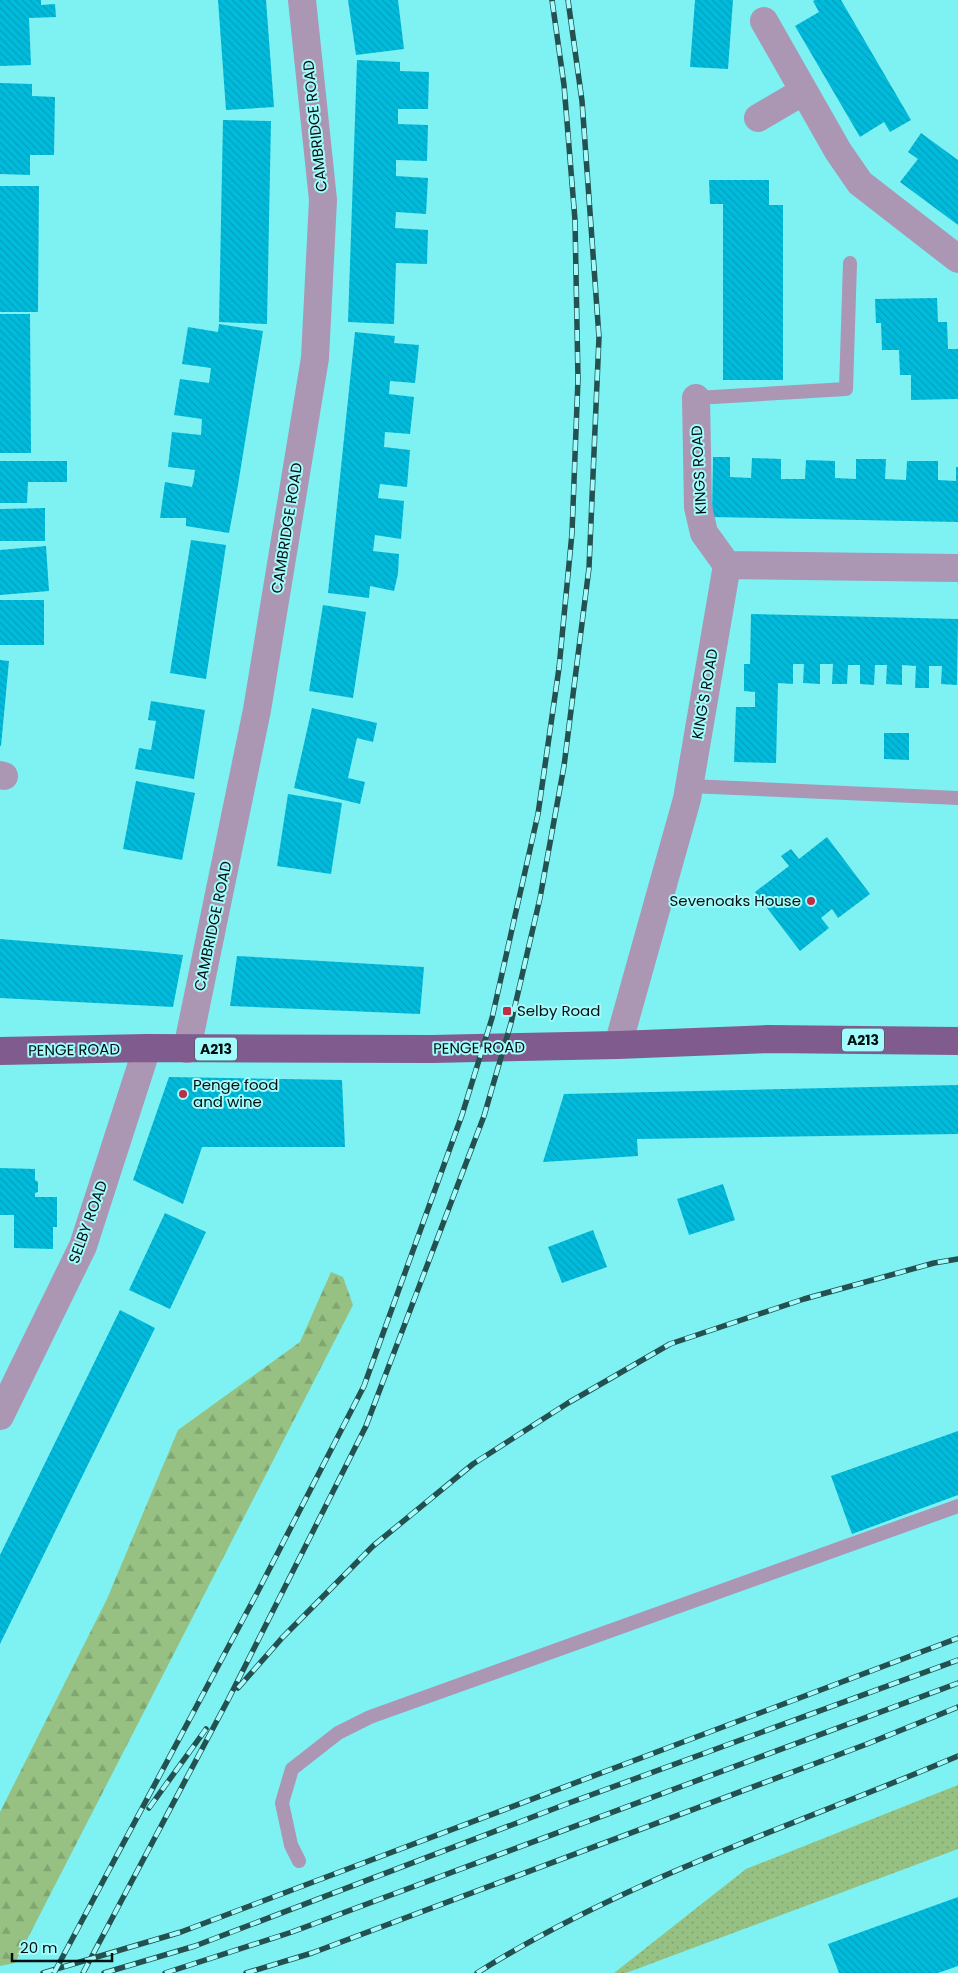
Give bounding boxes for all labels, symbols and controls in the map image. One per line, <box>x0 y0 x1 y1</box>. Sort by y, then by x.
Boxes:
street label: CAMBRIDGE ROAD <box>297 59 332 193</box>
street label: KINGS ROAD <box>686 425 711 515</box>
street label: CAMBRIDGE ROAD <box>266 461 307 595</box>
street label: KING'S ROAD <box>686 647 723 741</box>
street label: CAMBRIDGE ROAD <box>188 859 237 993</box>
place label: Sevenoaks House <box>670 890 801 911</box>
marker: Sevenoaks House <box>805 895 817 907</box>
place label: Selby Road <box>517 1000 600 1021</box>
marker: Selby Road <box>501 1005 513 1017</box>
road number: A213 <box>842 1028 884 1052</box>
street label: PENGE ROAD <box>433 1036 525 1059</box>
street label: PENGE ROAD <box>28 1038 120 1061</box>
road number: A213 <box>195 1038 237 1060</box>
place label: Penge food and wine <box>193 1074 278 1112</box>
marker: Penge food and wine <box>177 1088 189 1100</box>
street label: SELBY ROAD <box>63 1178 112 1266</box>
scale bar <box>12 1930 112 1962</box>
text: 20 m <box>20 1937 58 1958</box>

